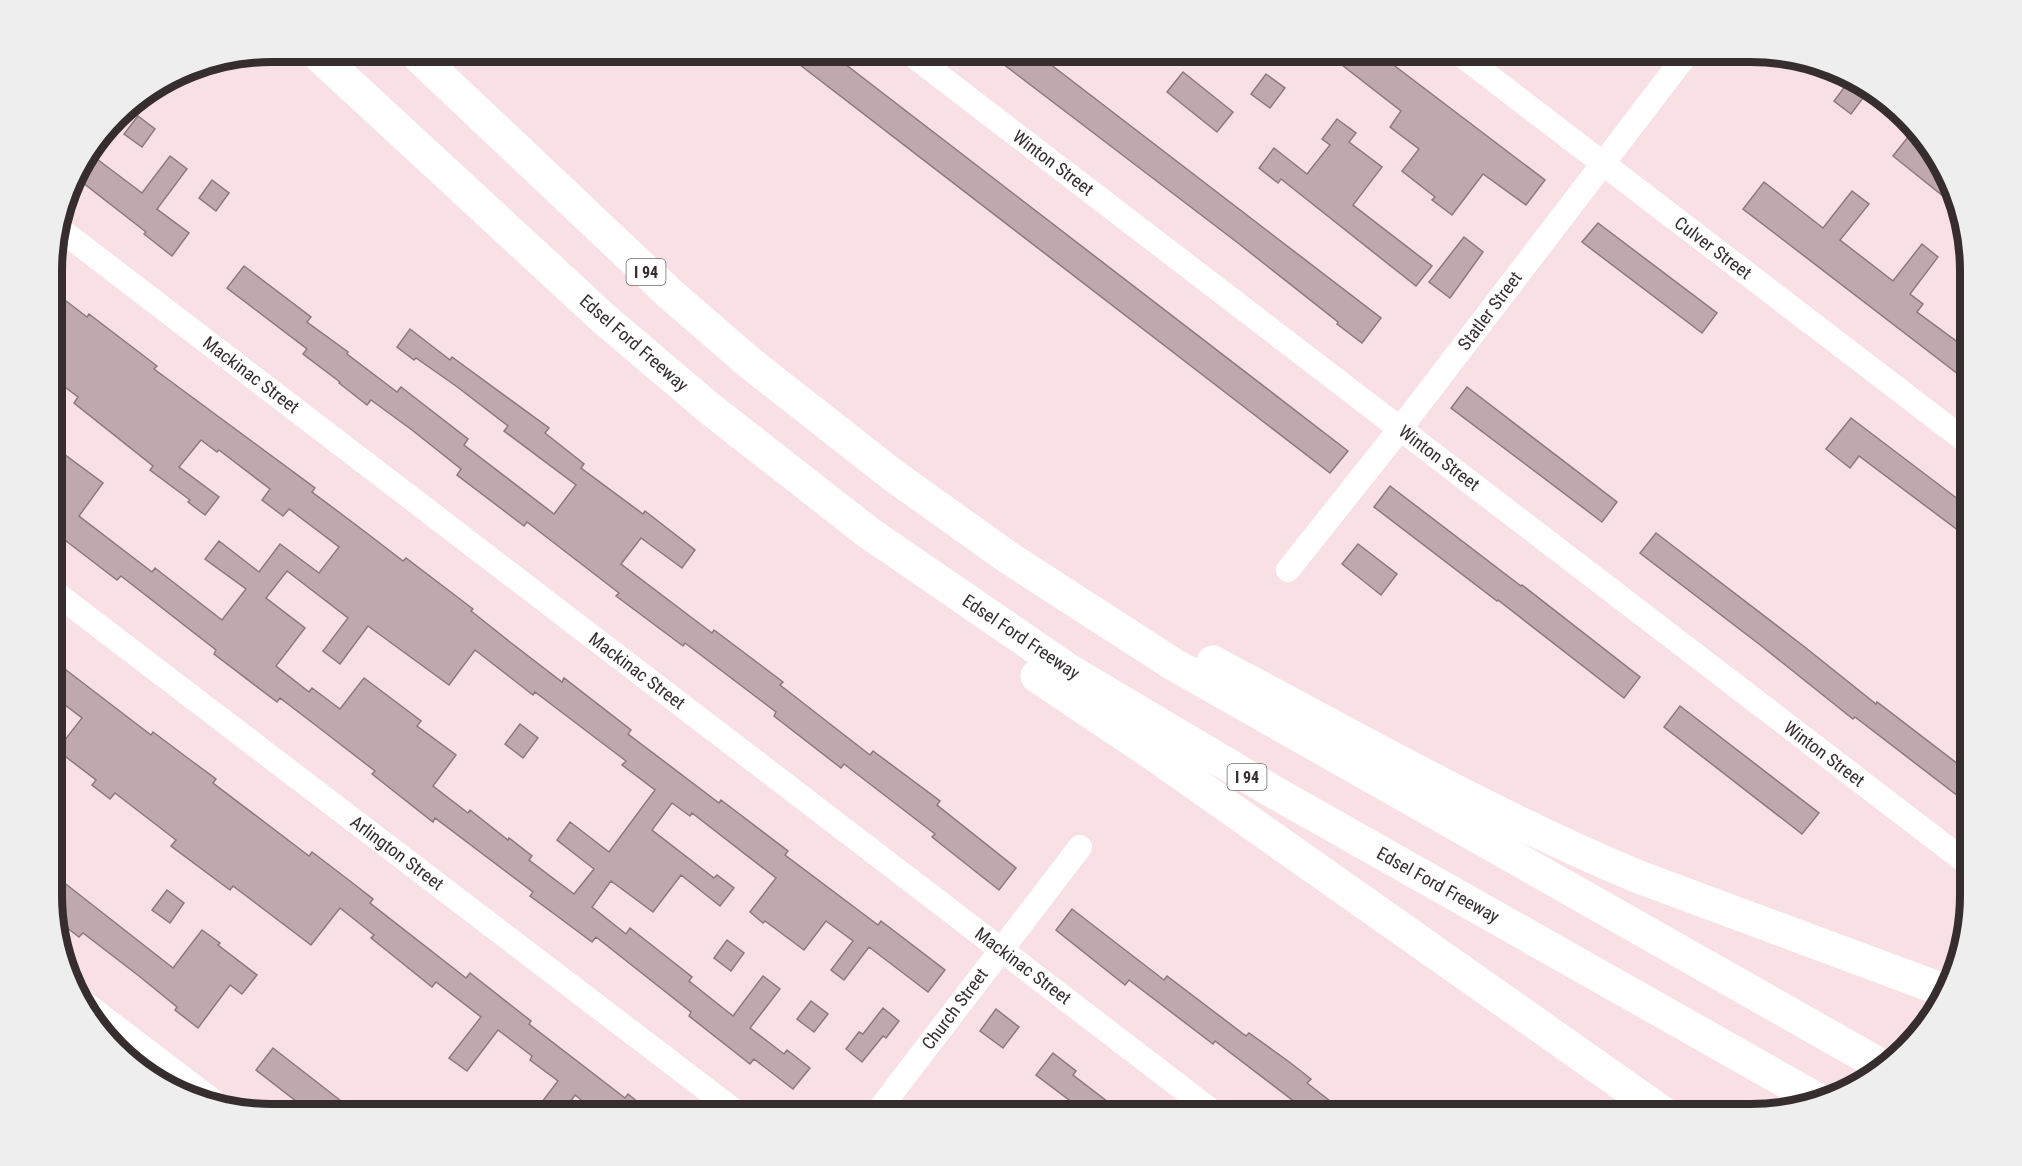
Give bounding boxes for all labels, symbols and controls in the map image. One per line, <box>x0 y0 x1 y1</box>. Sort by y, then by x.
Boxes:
street label: Winton Street <box>1009 125 1098 200</box>
street label: Culver Street <box>1671 212 1756 283</box>
road number: I 94 <box>626 259 666 285</box>
street label: Statler Street <box>1453 267 1526 354</box>
street label: Edsel Ford Freeway <box>576 290 693 396</box>
street label: Mackinac Street <box>199 332 303 418</box>
street label: Winton Street <box>1395 420 1484 495</box>
street label: Edsel Ford Freeway <box>959 590 1084 684</box>
street label: Mackinac Street <box>585 628 689 714</box>
street label: Winton Street <box>1780 716 1869 791</box>
road number: I 94 <box>1228 764 1266 790</box>
street label: Arlington Street <box>347 811 448 894</box>
street label: Edsel Ford Freeway <box>1373 842 1504 927</box>
street label: Mackinac Street <box>971 923 1075 1009</box>
street label: Church Street <box>917 964 992 1053</box>

